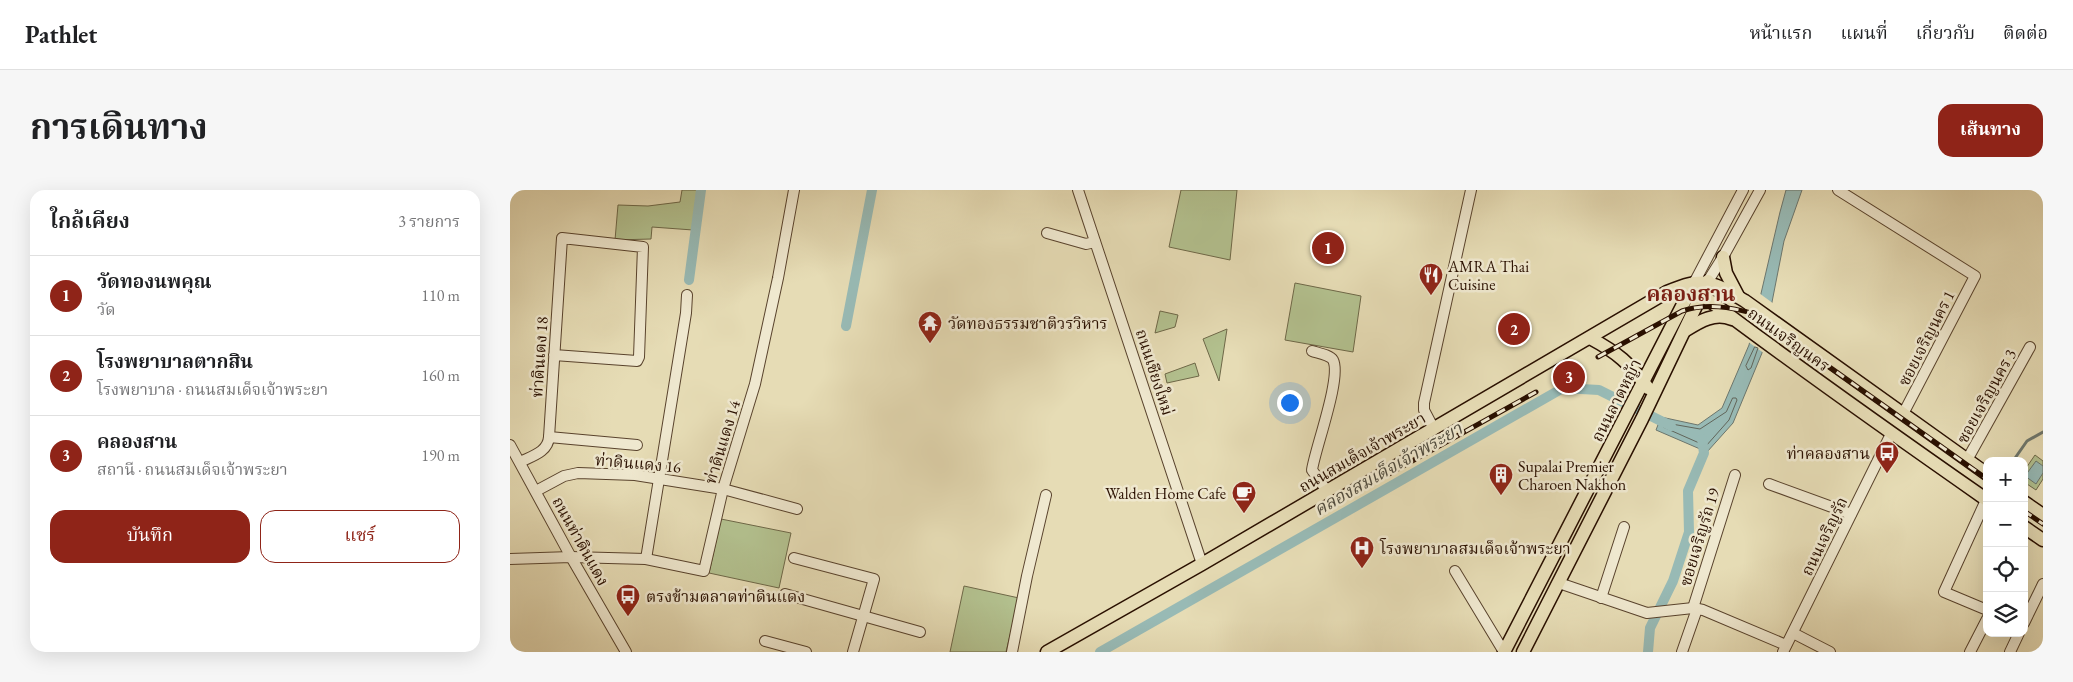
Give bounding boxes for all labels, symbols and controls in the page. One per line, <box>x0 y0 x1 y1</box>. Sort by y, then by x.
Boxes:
text: Pathlet <box>25 19 97 50</box>
text: หน้าแรก <box>1749 21 1812 44</box>
text: แผนที่ <box>1840 21 1888 44</box>
text: เกี่ยวกับ <box>1916 21 1975 44</box>
text: ติดต่อ <box>2003 21 2048 44</box>
text: การเดินทาง <box>30 104 208 149</box>
button: เส้นทาง <box>1938 104 2043 157</box>
text: ใกล้เคียง <box>50 207 130 234</box>
text: 3 รายการ <box>398 211 460 232</box>
pin: 1 <box>1312 229 1344 267</box>
place label: AMRA Thai Cuisine <box>1447 256 1529 295</box>
restaurant icon: AMRA Thai Cuisine <box>1418 262 1444 296</box>
text: วัดทองนพคุณ <box>97 269 211 294</box>
district label: คลองสาน <box>1647 280 1735 307</box>
text: 1 <box>62 285 70 306</box>
text: 110 m <box>421 285 460 306</box>
street label: ซอยเจริญนคร 1 <box>1893 287 1960 390</box>
text: วัด <box>97 299 116 320</box>
street label: ถนนเจริญนคร <box>1744 303 1834 376</box>
temple icon: วัดทองธรรมชาติวรวิหาร <box>917 310 943 344</box>
pin: 2 <box>1498 310 1530 348</box>
place label: วัดทองธรรมชาติวรวิหาร <box>948 313 1108 334</box>
street label: ท่าดินเดง 18 <box>526 315 553 398</box>
street label: ถนนเชียงใหม่ <box>1131 326 1178 418</box>
street label: ซอยเจริญนคร 3 <box>1952 345 2021 447</box>
text: โรงพยาบาลตากสิน <box>97 349 253 374</box>
street label: ถนนลาดหญ้า <box>1587 355 1646 445</box>
pin: 3 <box>1553 358 1585 396</box>
text: 2 <box>62 365 70 386</box>
text: 160 m <box>421 365 460 386</box>
text: โรงพยาบาล · ถนนสมเด็จเจ้าพระยา <box>97 379 328 400</box>
your location <box>1277 390 1303 416</box>
street label: ท่าดินแดง 14 <box>700 398 745 486</box>
street label: ถนนสมเด็จเจ้าพระยา <box>1295 408 1429 497</box>
water label: คลองสมเด็จเจ้าพระยา <box>1309 416 1467 520</box>
text: คลองสาน <box>97 429 177 454</box>
bus stop icon: ท่าคลองสาน <box>1874 440 1900 474</box>
place label: ท่าคลองสาน <box>1786 443 1870 464</box>
text: 3 <box>62 445 70 466</box>
text: 190 m <box>421 445 460 466</box>
street label: ท่าดินแดง 16 <box>594 449 682 478</box>
place label: Supalai Premier Charoen Nakhon <box>1518 456 1627 495</box>
map controls <box>1983 457 2028 637</box>
button: + <box>1983 457 2028 502</box>
text: สถานี · ถนนสมเด็จเจ้าพระยา <box>97 459 288 480</box>
building icon: Supalai Premier Charoen Nakhon <box>1488 462 1514 496</box>
cafe icon: Walden Home Cafe <box>1231 480 1257 514</box>
place label: Walden Home Cafe <box>1105 483 1226 504</box>
street label: ซอยเจริญรัถ 19 <box>1675 485 1724 589</box>
street label: ถนนท่าดินแดง <box>547 493 614 589</box>
street label: ถนนเจริญรัถ <box>1796 493 1853 579</box>
button: − <box>1983 502 2028 547</box>
button: บันทึก <box>50 510 250 563</box>
button: แชร์ <box>260 510 460 563</box>
hospital icon: โรงพยาบาลสมเด็จเจ้าพระยา <box>1349 535 1375 569</box>
place label: โรงพยาบาลสมเด็จเจ้าพระยา <box>1379 538 1571 559</box>
button: locate <box>1983 547 2028 592</box>
bus stop icon: ตรงข้ามตลาดท่าดินแดง <box>615 583 641 617</box>
place label: ตรงข้ามตลาดท่าดินแดง <box>646 586 805 607</box>
button: layers <box>1983 592 2028 637</box>

